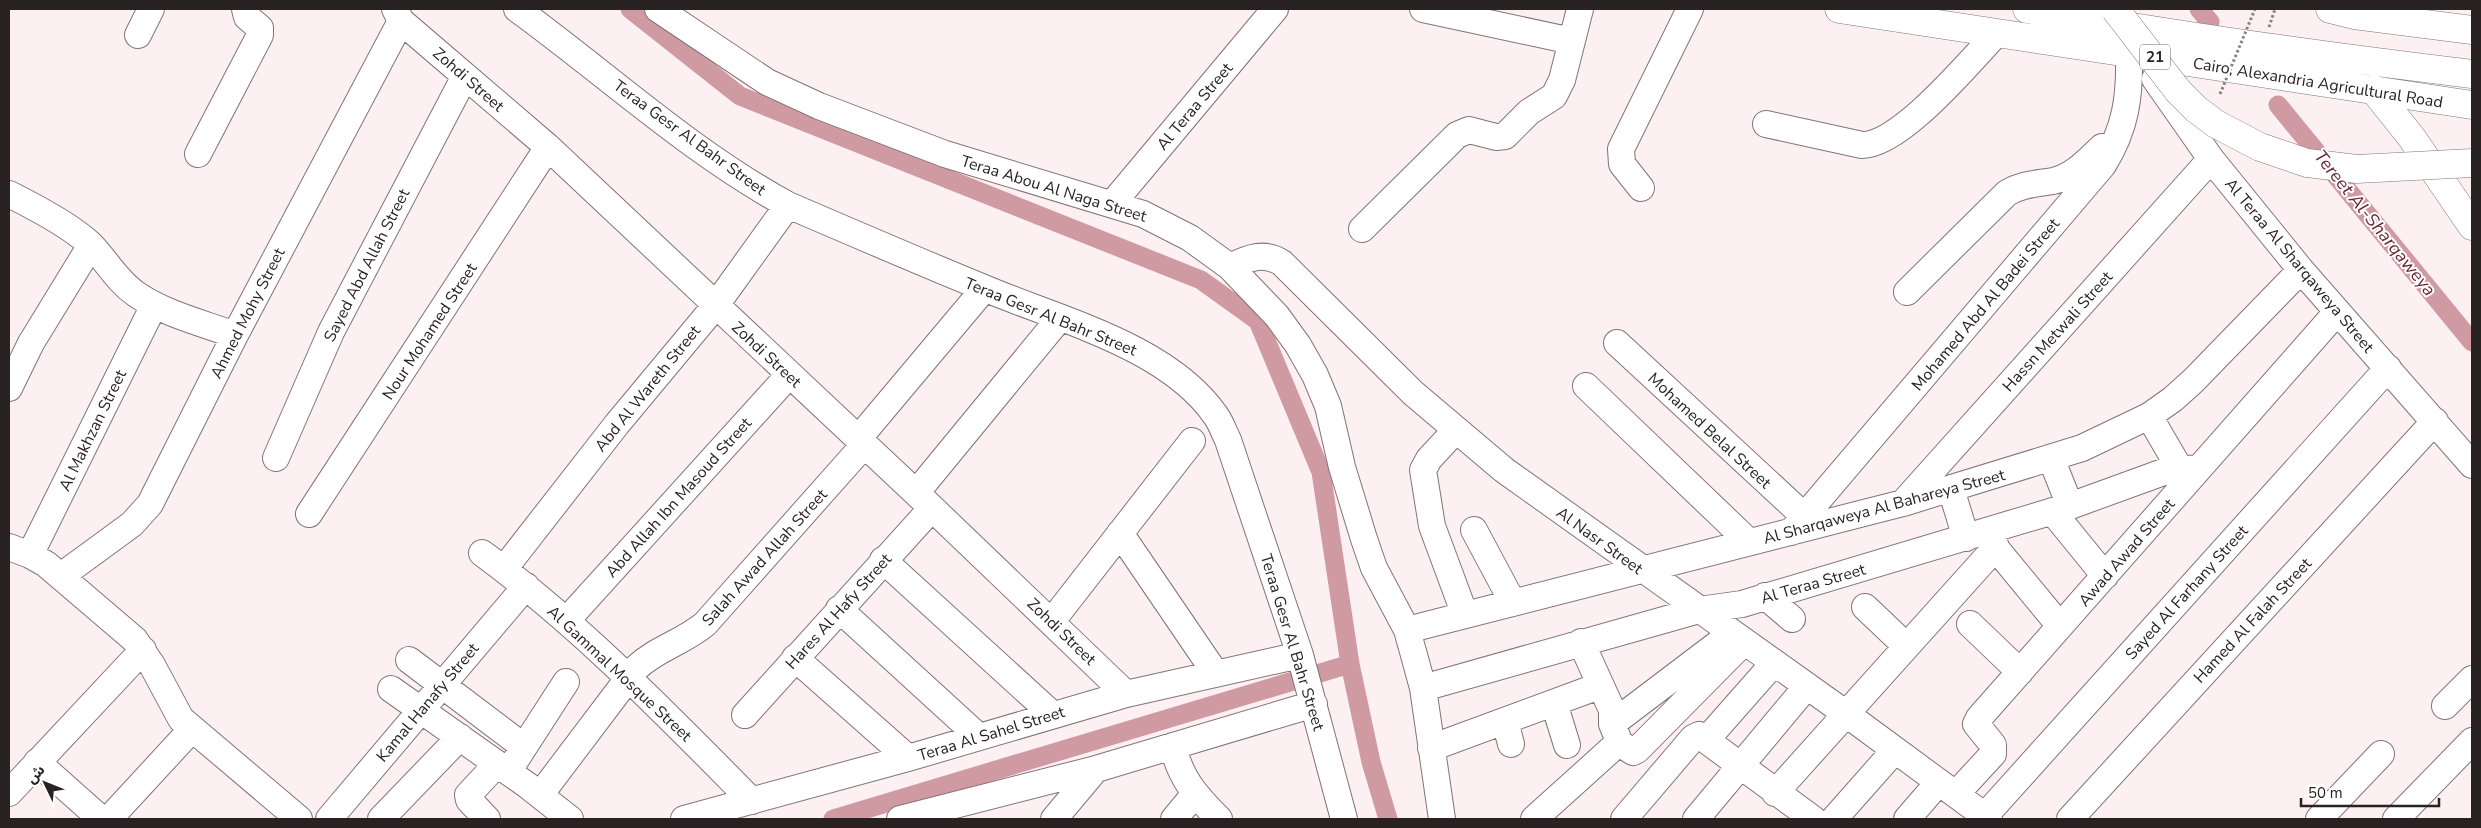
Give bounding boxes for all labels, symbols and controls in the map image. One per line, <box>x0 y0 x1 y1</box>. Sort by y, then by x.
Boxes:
street label: Zohdi Street <box>428 43 509 117</box>
road number: 21 <box>2140 44 2170 70</box>
street label: Cairo, Alexandria Agricultural Road <box>2191 52 2444 114</box>
street label: Al Teraa Street <box>1152 58 1238 155</box>
street label: Teraa Gesr Al Bahr Street <box>609 75 771 201</box>
water label: Tereet Al-Sharqaweya <box>2309 145 2441 301</box>
street label: Teraa Abou Al Naga Street <box>958 150 1150 228</box>
street label: Al Teraa Al Sharqaweya Street <box>2220 174 2379 358</box>
street label: Sayed Abd Allah Street <box>319 185 415 346</box>
street label: Mohamed Abd Al Badei Street <box>1907 213 2065 396</box>
street label: Ahmed Mohy Street <box>205 244 291 383</box>
street label: Nour Mohamed Street <box>377 259 483 404</box>
street label: Hassn Metwali Street <box>1998 266 2118 397</box>
street label: Teraa Gesr Al Bahr Street <box>961 272 1140 362</box>
street label: Zohdi Street <box>727 317 806 393</box>
street label: Abd Al Wareth Street <box>590 321 706 456</box>
street label: Al Makhzan Street <box>54 366 132 495</box>
street label: Mohamed Belal Street <box>1643 368 1776 494</box>
street label: Abd Allah Ibn Masoud Street <box>601 412 757 583</box>
street label: Al Sharqaweya Al Bahareya Street <box>1761 464 2008 550</box>
street label: Salah Awad Allah Street <box>697 484 833 631</box>
street label: Awad Awad Street <box>2074 494 2180 611</box>
street label: Al Nasr Street <box>1552 502 1647 580</box>
street label: Sayed Al Farhany Street <box>2120 520 2253 665</box>
street label: Hares Al Hafy Street <box>781 549 897 674</box>
street label: Teraa Gesr Al Bahr Street <box>1255 551 1330 734</box>
street label: Hamed Al Falah Street <box>2189 553 2317 688</box>
street label: Al Teraa Street <box>1758 558 1869 609</box>
street label: Zohdi Street <box>1022 593 1101 670</box>
street label: Al Gammal Mosque Street <box>542 601 697 747</box>
street label: Kamal Hanafy Street <box>371 638 484 767</box>
street label: Teraa Al Sahel Street <box>915 701 1068 767</box>
north arrow <box>20 758 70 808</box>
text: ش <box>22 761 49 788</box>
scale bar <box>2301 776 2438 808</box>
text: 50 m <box>2308 783 2343 803</box>

